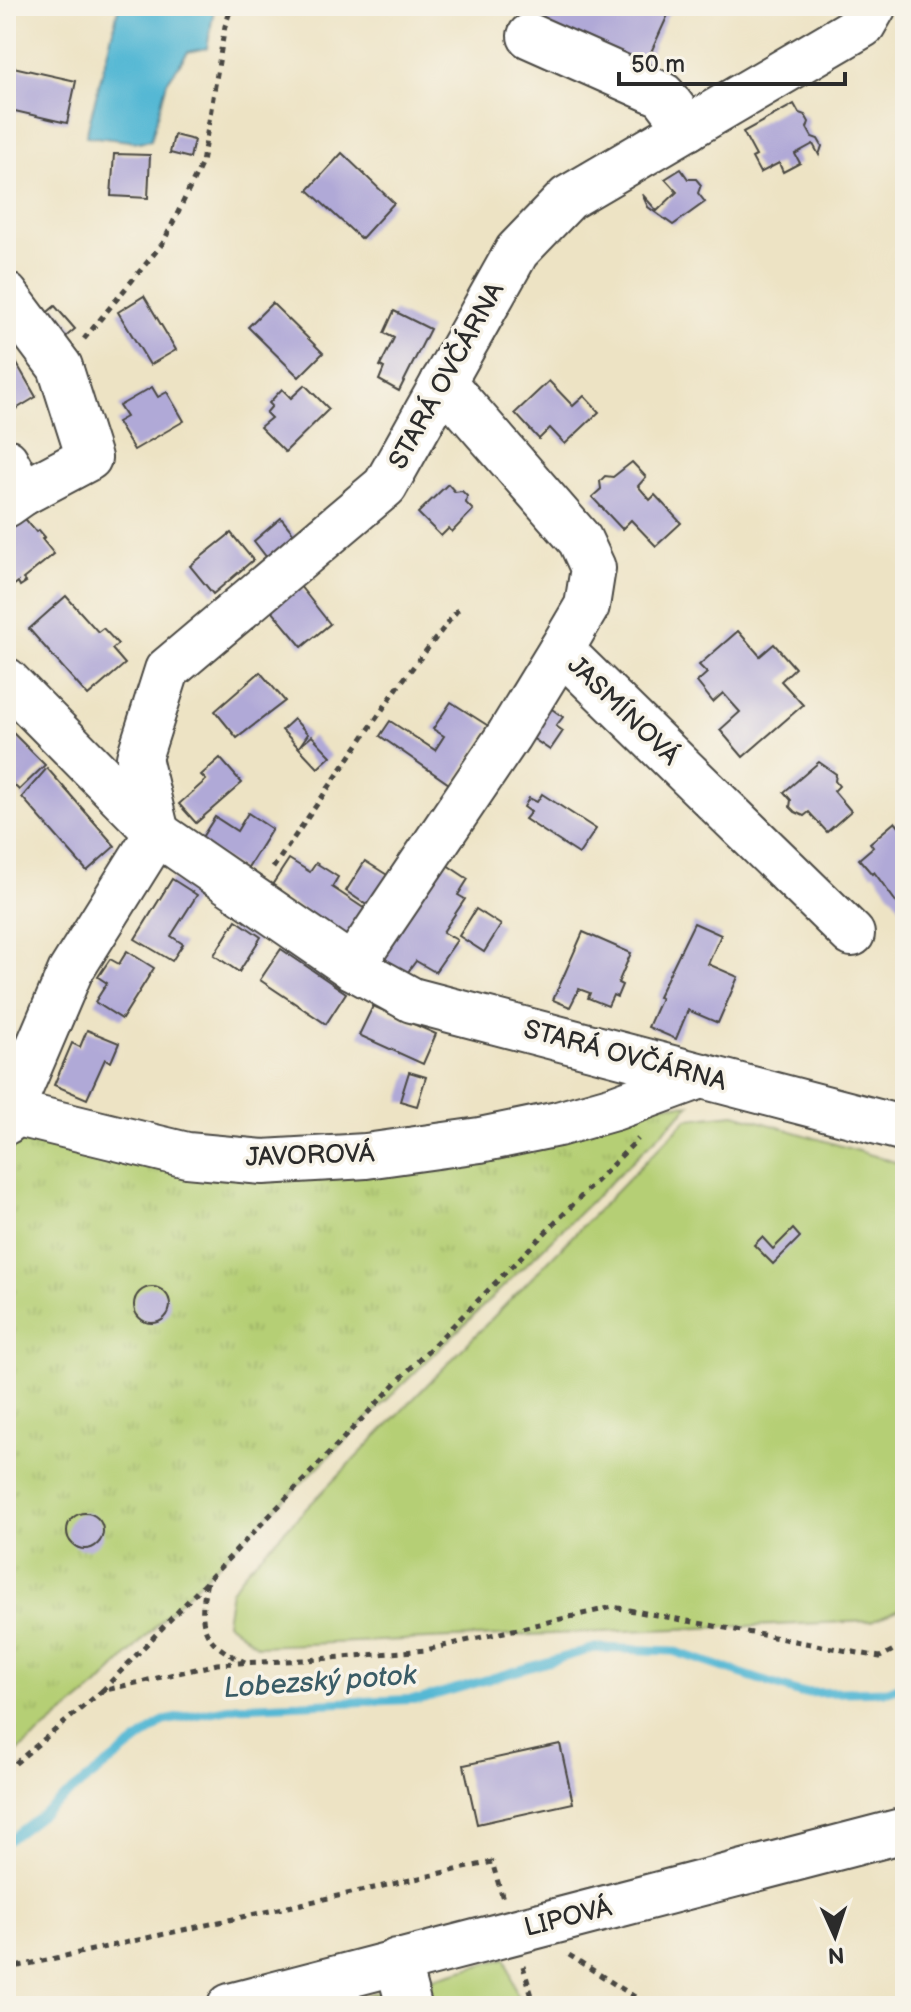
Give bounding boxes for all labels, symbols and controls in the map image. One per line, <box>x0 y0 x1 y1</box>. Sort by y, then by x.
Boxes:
scale bar <box>619 36 845 86</box>
text: 50 m <box>631 50 685 79</box>
street label: STARÁ OVČÁRNA <box>381 276 511 475</box>
street label: JASMÍNOVÁ <box>561 649 687 773</box>
street label: STARÁ OVČÁRNA <box>520 1012 730 1098</box>
street label: JAVOROVÁ <box>245 1136 376 1174</box>
water label: Lobezský potok <box>222 1659 419 1705</box>
street label: LIPOVÁ <box>521 1890 616 1944</box>
north arrow <box>795 1896 875 1976</box>
text: N <box>827 1941 845 1968</box>

